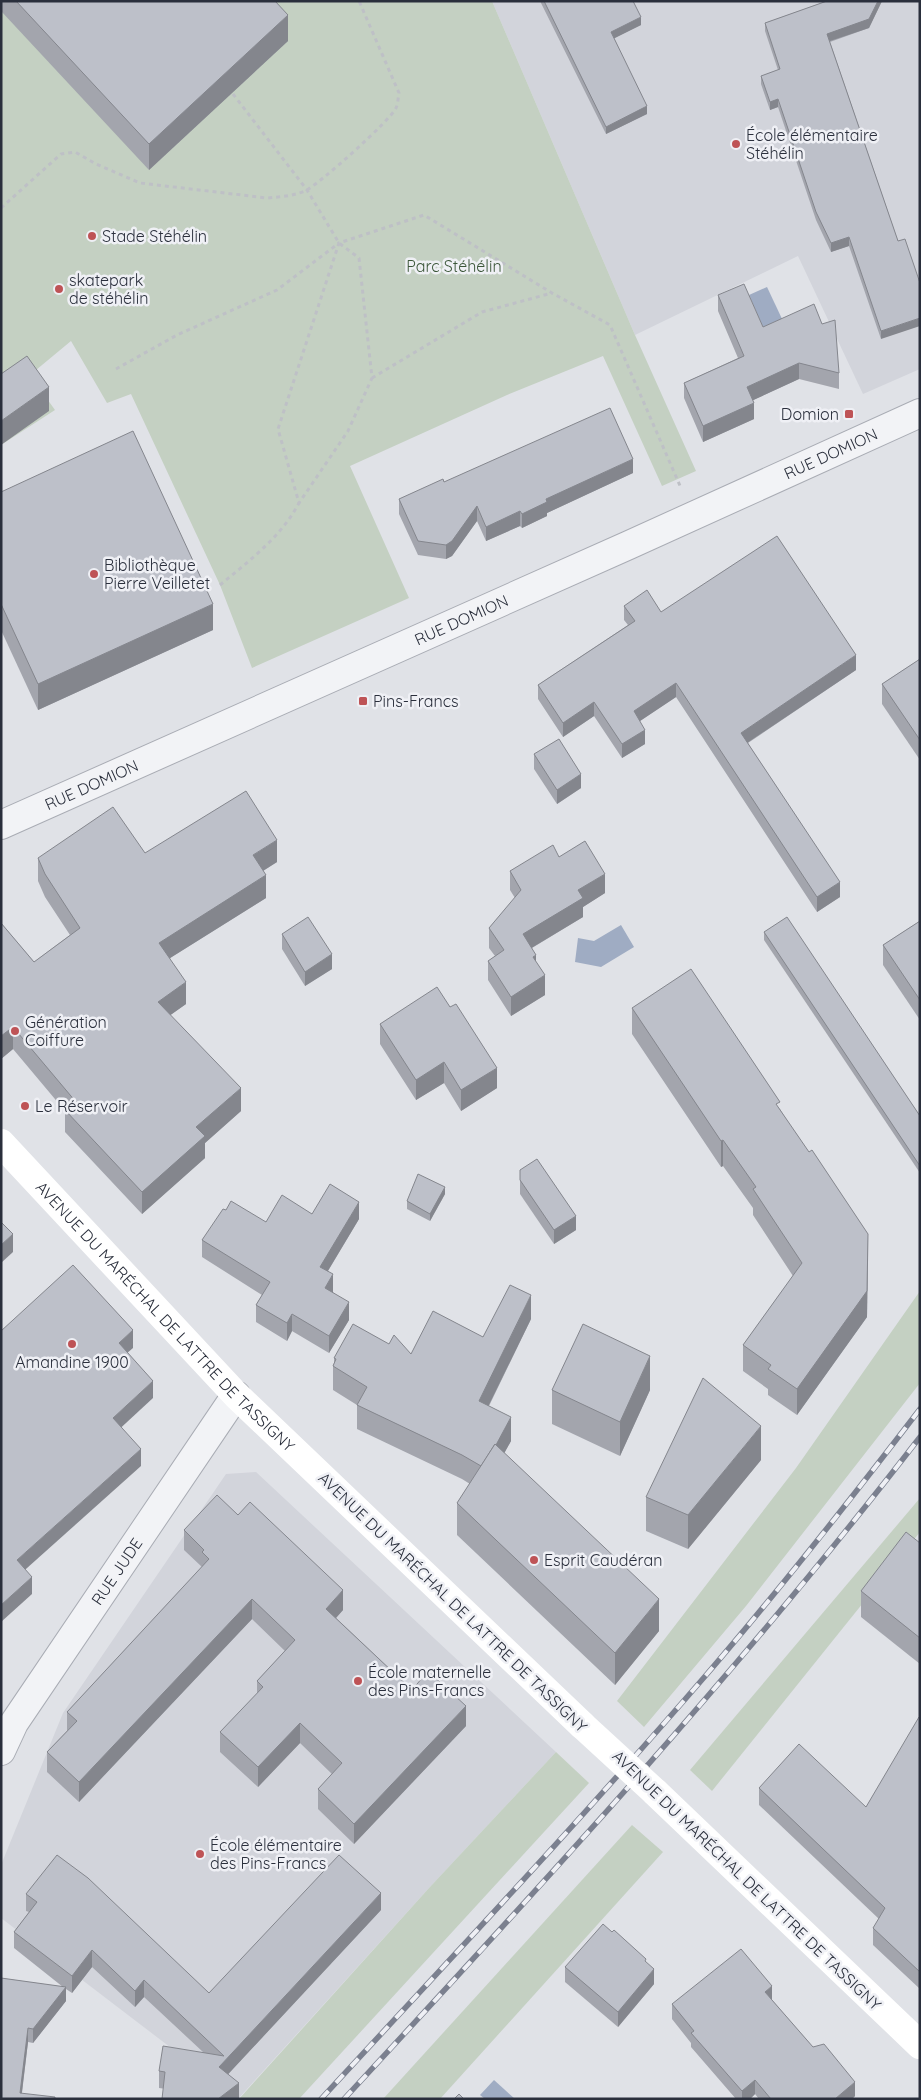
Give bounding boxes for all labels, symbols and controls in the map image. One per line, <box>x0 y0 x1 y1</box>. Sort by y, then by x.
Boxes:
place label: École élémentaire Stéhélin <box>746 125 878 163</box>
marker: École élémentaire Stéhélin <box>730 138 742 150</box>
place label: Stade Stéhélin <box>102 226 207 246</box>
marker: Stade Stéhélin <box>86 230 98 242</box>
park label: Parc Stéhélin <box>406 256 502 276</box>
place label: skatepark de stéhélin <box>69 270 148 308</box>
marker: skatepark de stéhélin <box>53 283 65 295</box>
place label: Domion <box>781 404 839 424</box>
marker: Domion <box>843 408 855 420</box>
street label: RUE DOMION <box>781 424 881 483</box>
place label: Bibliothèque Pierre Veilletet <box>104 555 210 593</box>
marker: Bibliothèque Pierre Veilletet <box>88 568 100 580</box>
street label: RUE DOMION <box>411 590 511 649</box>
place label: Pins-Francs <box>373 691 459 711</box>
marker: Pins-Francs <box>357 695 369 707</box>
street label: RUE DOMION <box>41 755 141 814</box>
place label: Génération Coiffure <box>25 1012 107 1050</box>
marker: Génération Coiffure <box>9 1025 21 1037</box>
place label: Le Réservoir <box>35 1096 128 1116</box>
marker: Le Réservoir <box>19 1100 31 1112</box>
street label: AVENUE DU MARÉCHAL DE LATTRE DE TASSIGNY <box>32 1177 299 1456</box>
marker: Amandine 1900 <box>66 1338 78 1350</box>
place label: Amandine 1900 <box>15 1352 129 1372</box>
street label: AVENUE DU MARÉCHAL DE LATTRE DE TASSIGNY <box>314 1468 592 1736</box>
street label: RUE JUDE <box>87 1534 146 1609</box>
place label: Esprit Caudéran <box>544 1550 662 1570</box>
marker: Esprit Caudéran <box>528 1554 540 1566</box>
place label: École maternelle des Pins-Francs <box>368 1662 491 1700</box>
marker: École maternelle des Pins-Francs <box>352 1675 364 1687</box>
street label: AVENUE DU MARÉCHAL DE LATTRE DE TASSIGNY <box>608 1746 886 2014</box>
place label: École élémentaire des Pins-Francs <box>210 1835 342 1873</box>
marker: École élémentaire des Pins-Francs <box>194 1848 206 1860</box>

